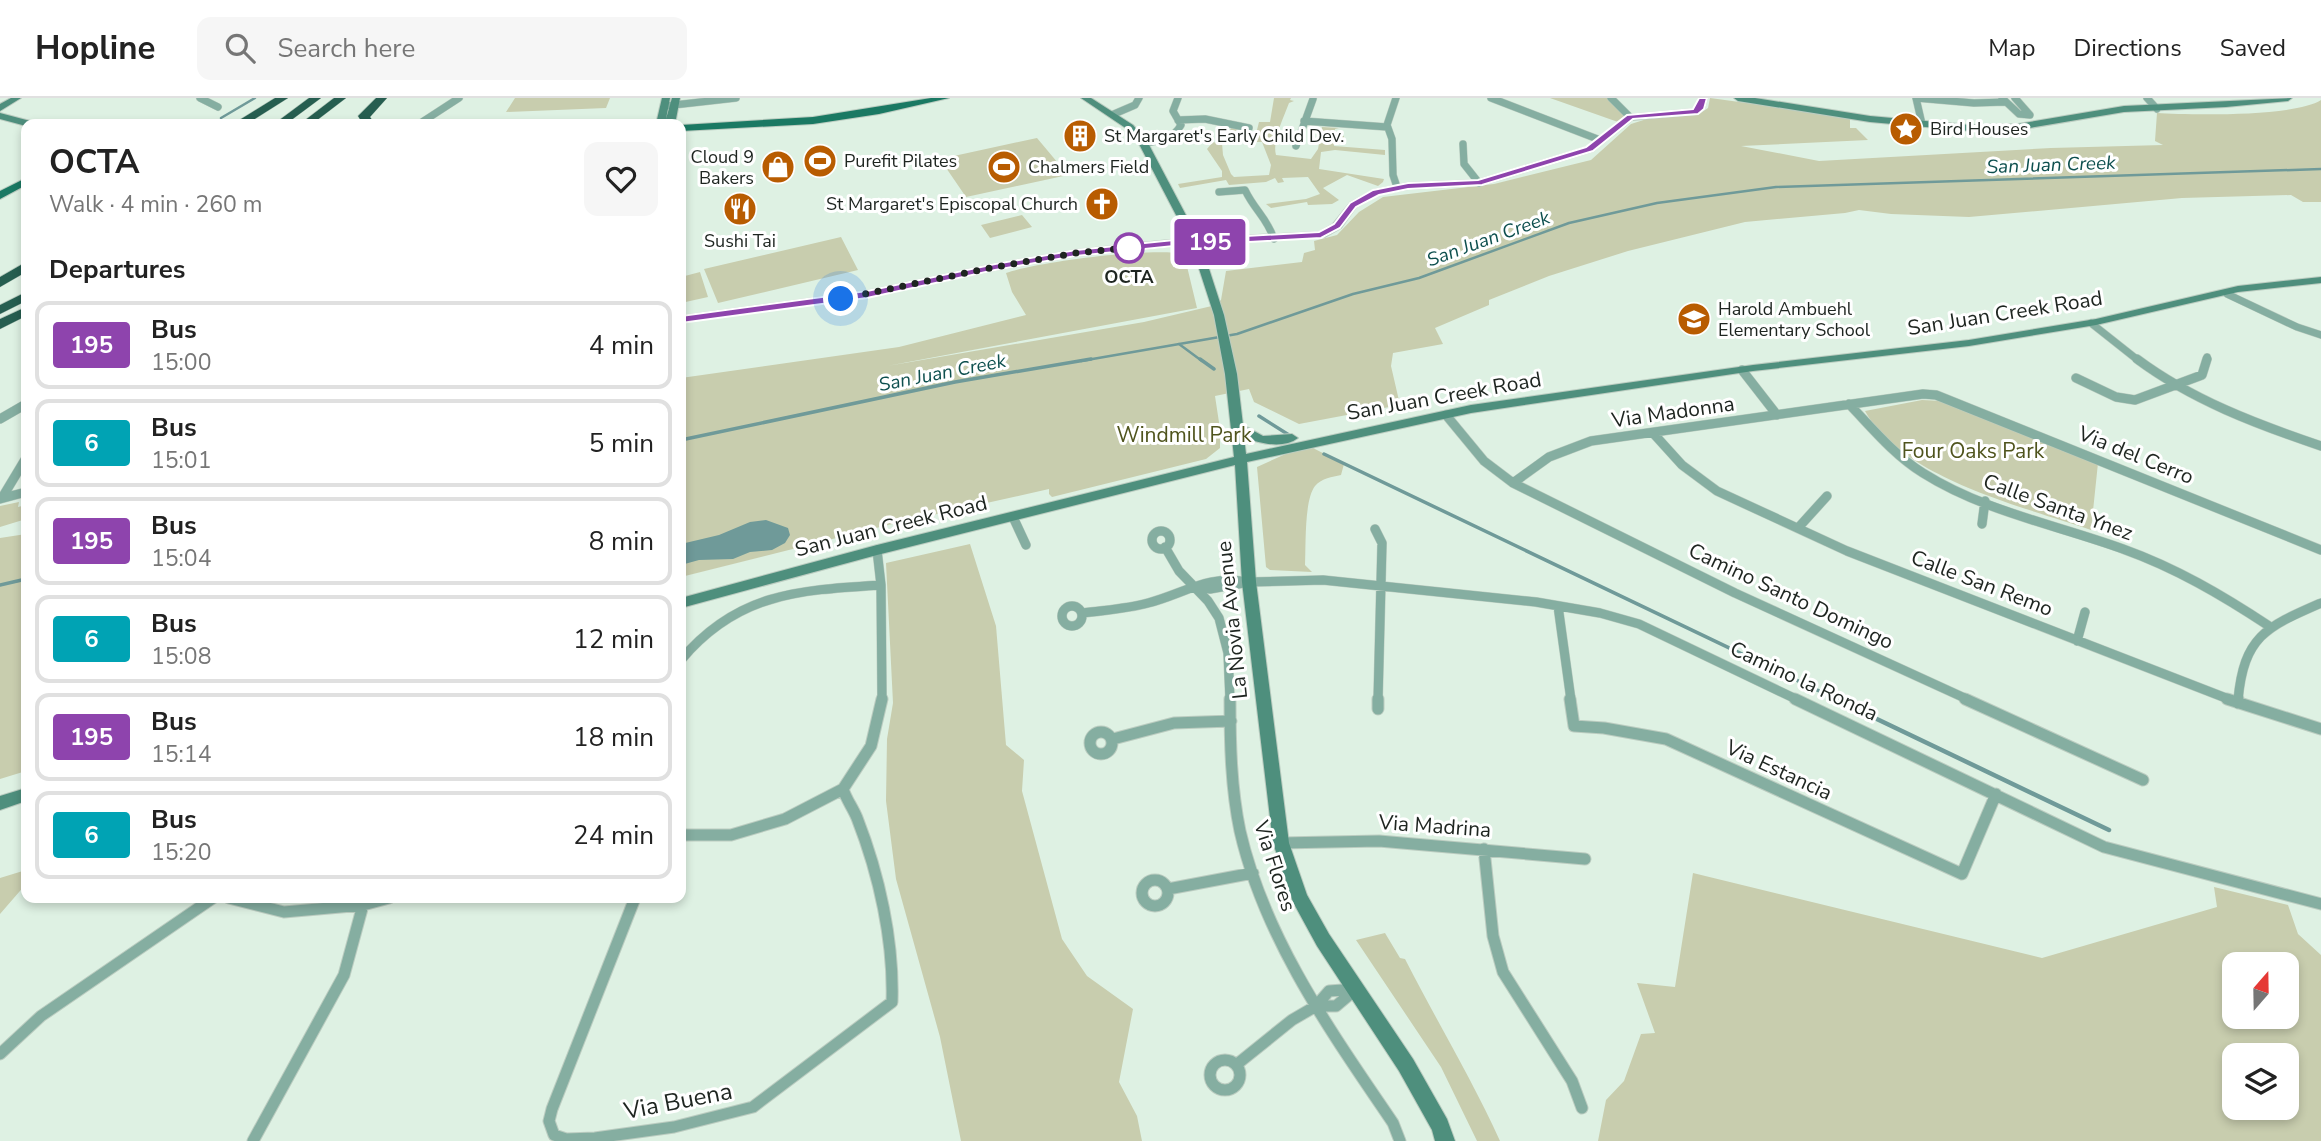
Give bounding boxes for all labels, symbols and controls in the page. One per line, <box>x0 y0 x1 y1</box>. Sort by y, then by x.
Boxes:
search box <box>197 17 687 80</box>
text: Hopline <box>35 26 155 71</box>
icon: search <box>221 29 259 67</box>
text: Search here <box>277 31 415 66</box>
text: Map <box>1988 32 2035 64</box>
text: Directions <box>2073 32 2182 64</box>
text: Saved <box>2220 32 2286 64</box>
place icon: Bird Houses <box>1887 110 1925 148</box>
building icon: St Margaret's Early Child Dev. <box>1061 117 1099 155</box>
place label: Bird Houses <box>1930 117 2029 141</box>
place label: St Margaret's Early Child Dev. <box>1104 124 1344 148</box>
text: OCTA <box>49 140 139 185</box>
button: heart <box>584 142 658 216</box>
sports icon: Purefit Pilates <box>801 142 839 180</box>
place label: Cloud 9 Bakers <box>691 145 754 190</box>
shop icon: Cloud 9 Bakers <box>759 148 797 186</box>
sports icon: Chalmers Field <box>985 148 1023 186</box>
place label: Purefit Pilates <box>844 149 957 173</box>
water label: San Juan Creek <box>1986 150 2117 180</box>
place label: Chalmers Field <box>1028 155 1149 179</box>
church icon: St Margaret's Episcopal Church <box>1083 185 1121 223</box>
text: Walk · 4 min · 260 m <box>49 189 262 220</box>
restaurant icon: Sushi Tai <box>721 190 759 228</box>
place label: St Margaret's Episcopal Church <box>826 192 1078 216</box>
water label: San Juan Creek <box>1423 204 1554 273</box>
line badge: 195 <box>1170 219 1250 265</box>
text: 195 <box>1188 226 1232 258</box>
place label: Sushi Tai <box>704 229 776 253</box>
marker: OCTA <box>1114 233 1144 263</box>
text: Departures <box>49 252 185 287</box>
place label: OCTA <box>1104 265 1154 289</box>
your location <box>823 281 858 316</box>
street label: San Juan Creek Road <box>1906 284 2104 342</box>
place label: Harold Ambuehl Elementary School <box>1718 297 1871 342</box>
school or university icon: Harold Ambuehl Elementary School <box>1675 300 1713 338</box>
text: Bus <box>151 312 197 347</box>
text: 4 min <box>589 328 654 363</box>
text: 195 <box>70 329 113 361</box>
text: 15:00 <box>151 347 211 378</box>
water label: San Juan Creek <box>876 348 1009 398</box>
street label: San Juan Creek Road <box>1345 365 1543 427</box>
street label: Via Madonna <box>1609 390 1736 435</box>
text: Bus <box>151 410 197 445</box>
street label: Via del Cerro <box>2073 419 2198 491</box>
park label: Windmill Park <box>1117 421 1252 449</box>
text: 5 min <box>589 426 654 461</box>
text: 6 <box>84 427 99 459</box>
park label: Four Oaks Park <box>1902 437 2045 465</box>
text: 15:01 <box>151 445 211 476</box>
street label: Calle Santa Ynez <box>1979 467 2137 547</box>
street label: San Juan Creek Road <box>792 489 990 563</box>
text: Bus <box>151 508 197 543</box>
text: 8 min <box>589 524 654 559</box>
text: 195 <box>70 525 113 557</box>
street label: Camino Santo Domingo <box>1684 536 1898 656</box>
street label: La Novia Avenue <box>1210 540 1254 700</box>
text: 15:04 <box>151 543 211 574</box>
street label: Calle San Remo <box>1907 543 2057 623</box>
text: Bus <box>151 606 197 641</box>
text: 12 min <box>573 622 654 657</box>
text: 6 <box>84 623 99 655</box>
street label: Camino la Ronda <box>1725 634 1883 728</box>
text: 15:08 <box>151 641 211 672</box>
text: Bus <box>151 704 197 739</box>
text: 18 min <box>573 720 654 755</box>
text: 195 <box>70 721 113 753</box>
street label: Via Estancia <box>1720 733 1837 807</box>
text: 15:14 <box>151 739 211 770</box>
text: Bus <box>151 802 197 837</box>
street label: Via Madrina <box>1377 808 1492 844</box>
street label: Via Flores <box>1247 816 1303 915</box>
text: 24 min <box>573 818 654 853</box>
text: 6 <box>84 819 99 851</box>
text: 15:20 <box>151 837 211 868</box>
north arrow <box>2222 952 2300 1029</box>
map controls <box>2222 952 2299 1120</box>
button: layers <box>2222 1043 2299 1120</box>
street label: Via Buena <box>620 1075 735 1127</box>

